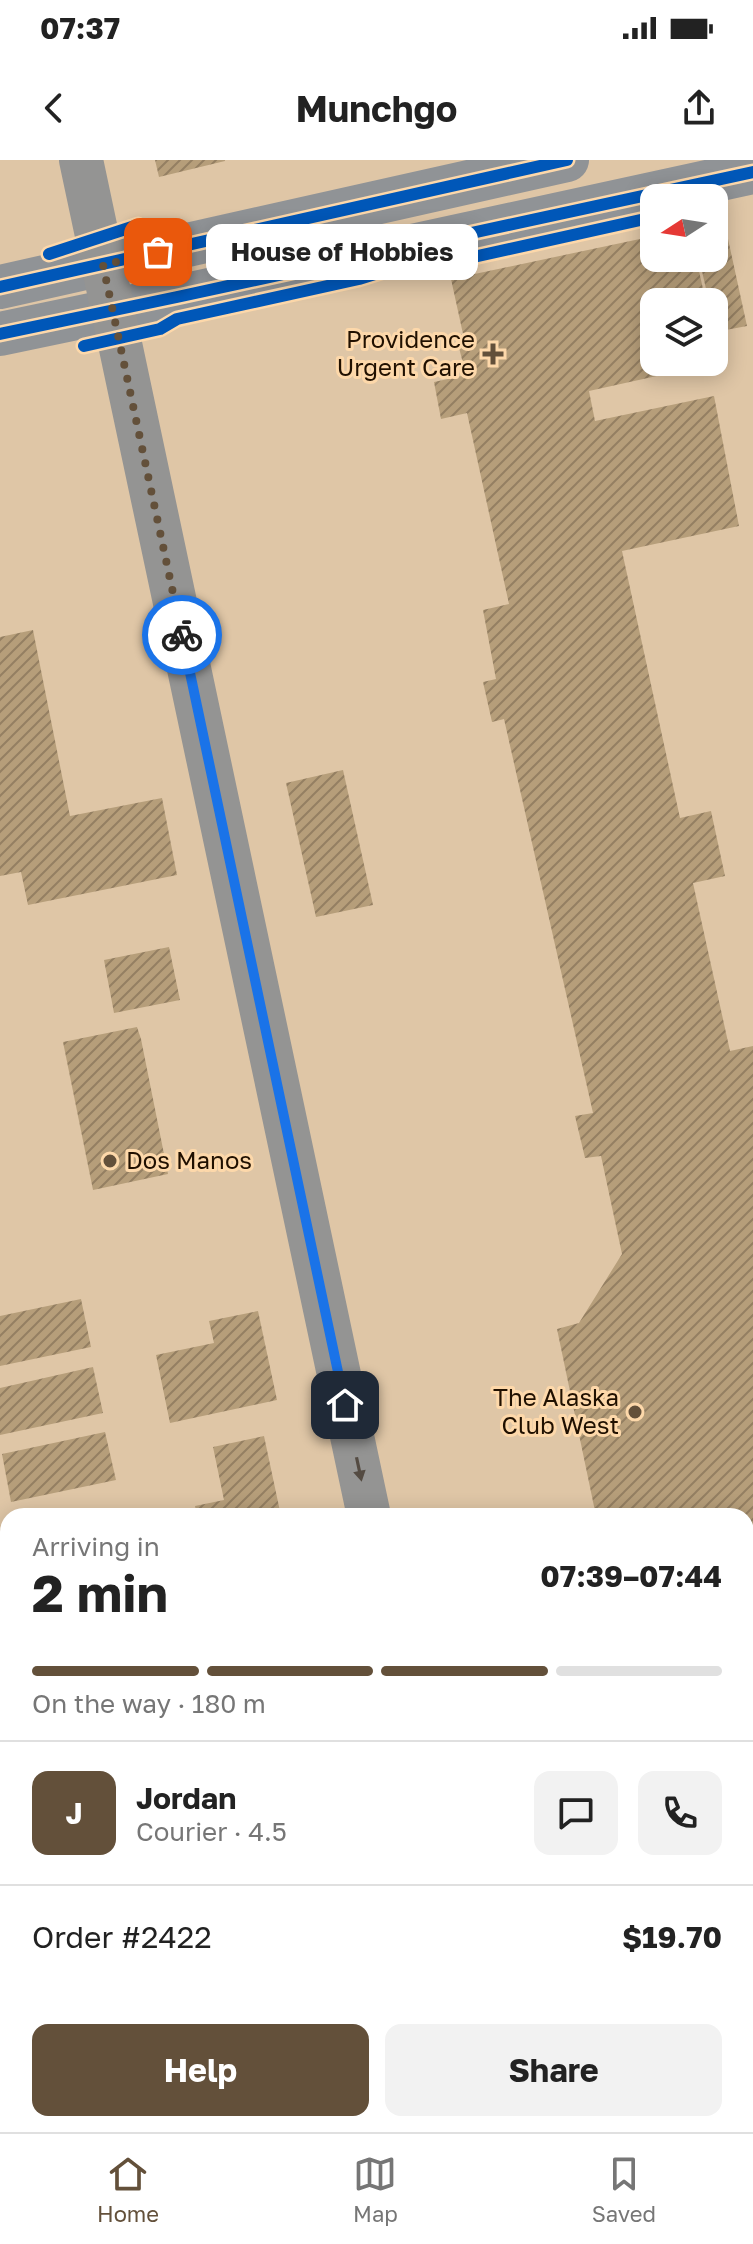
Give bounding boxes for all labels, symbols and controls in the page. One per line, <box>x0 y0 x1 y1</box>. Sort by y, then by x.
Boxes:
text: 07:37 <box>40 10 120 46</box>
icon: back <box>32 86 76 130</box>
icon: share <box>677 86 721 130</box>
text: Munchgo <box>296 87 457 130</box>
north arrow <box>640 184 728 272</box>
map controls <box>640 184 728 376</box>
pin <box>124 218 192 286</box>
callout: House of Hobbies <box>206 224 478 280</box>
icon: bag <box>136 230 180 274</box>
text: House of Hobbies <box>230 236 454 267</box>
button: layers <box>640 288 728 376</box>
place label: Providence Urgent Care <box>337 324 475 381</box>
marker: Providence Urgent Care <box>482 343 504 365</box>
courier <box>142 595 222 675</box>
icon: bike <box>160 613 204 657</box>
place label: Dos Manos <box>126 1145 252 1174</box>
marker: Dos Manos <box>101 1152 119 1170</box>
pin <box>311 1371 379 1439</box>
place label: The Alaska Club West <box>493 1382 619 1439</box>
icon: home <box>323 1383 367 1427</box>
marker: The Alaska Club West <box>626 1403 644 1421</box>
one-way arrow <box>353 1457 366 1482</box>
text: Arriving in <box>32 1531 160 1562</box>
text: 07:39–07:44 <box>540 1558 722 1594</box>
text: 2 min <box>32 1561 168 1623</box>
text: On the way · 180 m <box>32 1688 266 1719</box>
button: chat <box>534 1771 618 1855</box>
button: phone <box>638 1771 722 1855</box>
text: Jordan <box>136 1780 236 1816</box>
text: J <box>65 1795 83 1831</box>
text: Courier · 4.5 <box>136 1816 287 1847</box>
text: Order #2422 <box>32 1919 212 1955</box>
text: $19.70 <box>622 1919 722 1955</box>
button: Help <box>32 2024 369 2116</box>
button: Share <box>385 2024 722 2116</box>
tab: Home <box>97 2152 159 2227</box>
tab: Map <box>353 2152 398 2227</box>
tab: Saved <box>592 2152 656 2227</box>

